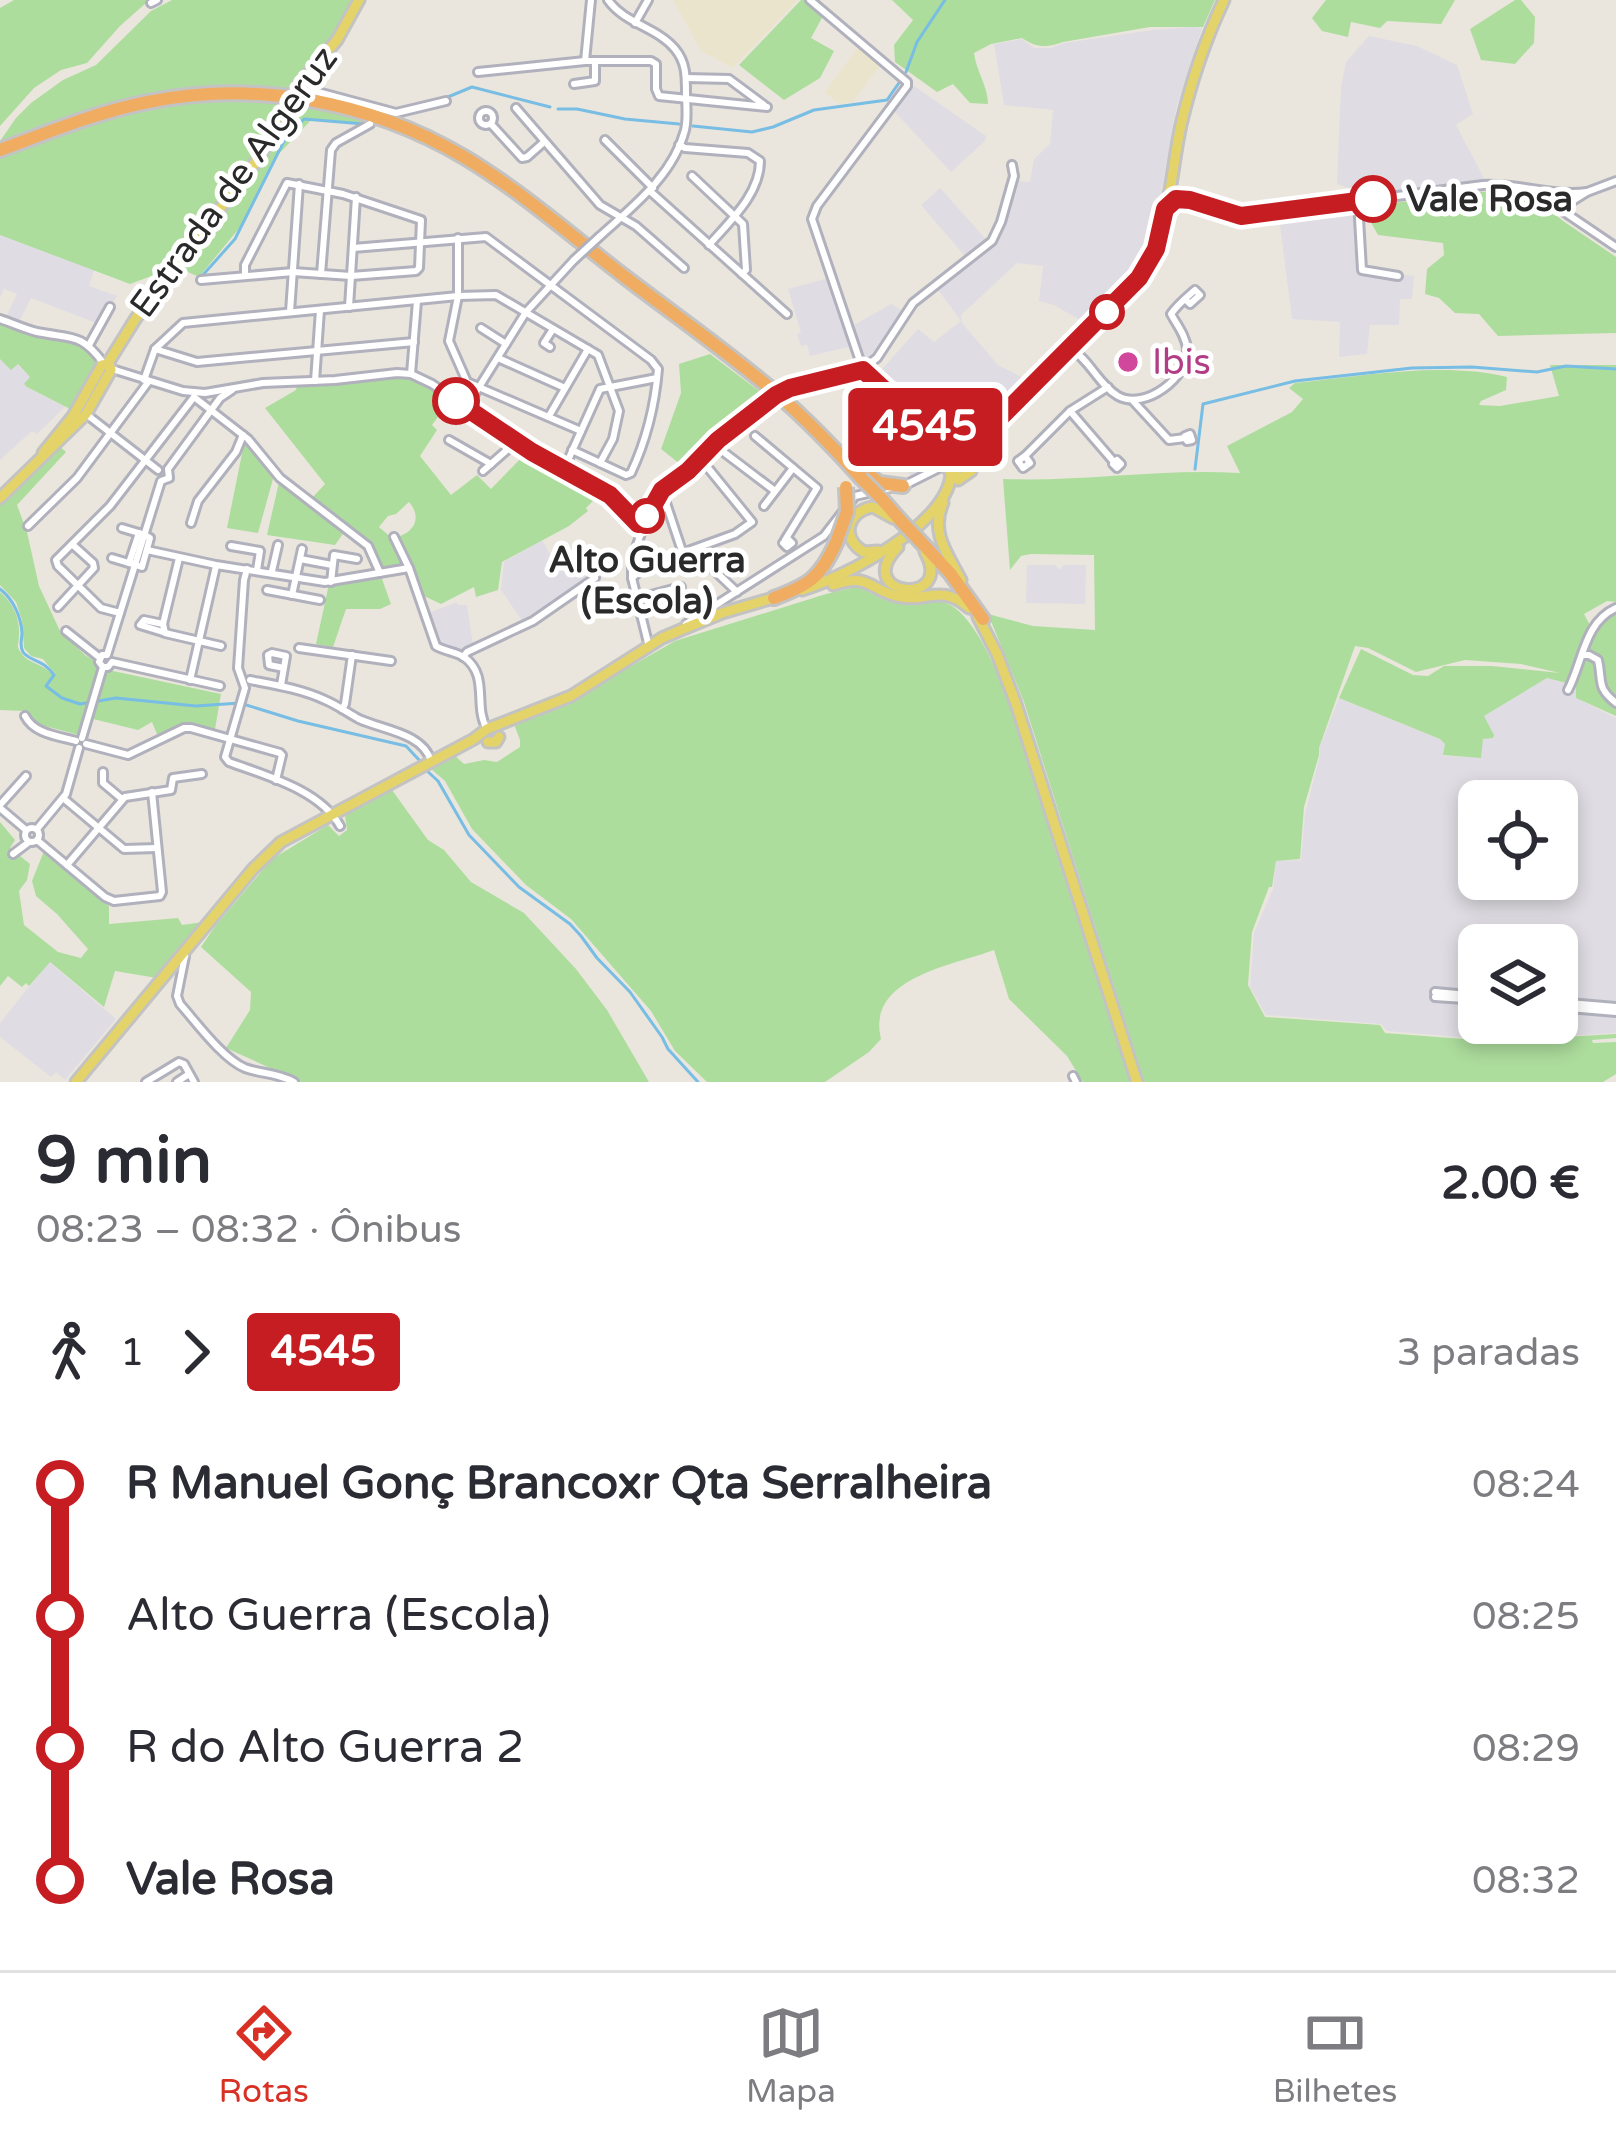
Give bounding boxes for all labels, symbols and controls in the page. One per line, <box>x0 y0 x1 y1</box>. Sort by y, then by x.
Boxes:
street label: Estrada de Algeruz <box>121 38 347 326</box>
marker: Vale Rosa <box>1351 177 1395 221</box>
place label: Vale Rosa <box>1406 178 1573 221</box>
unlabelled marker <box>1091 296 1123 328</box>
place label: Ibis <box>1152 341 1211 384</box>
marker: Ibis <box>1115 349 1141 375</box>
unlabelled marker <box>434 379 478 423</box>
line badge: 4545 <box>841 388 1009 466</box>
text: 4545 <box>872 401 978 452</box>
marker: Alto Guerra (Escola) <box>631 500 663 532</box>
place label: Alto Guerra (Escola) <box>548 539 746 623</box>
map controls <box>1458 780 1578 1044</box>
button: locate <box>1458 780 1578 900</box>
button: layers <box>1458 924 1578 1044</box>
text: 9 min <box>36 1121 212 1201</box>
text: 2.00 € <box>1441 1157 1580 1211</box>
text: 08:23 – 08:32 · Ônibus <box>36 1206 461 1253</box>
icon: walk <box>36 1319 102 1385</box>
icon: forward <box>163 1319 229 1385</box>
text: 4545 <box>271 1326 376 1377</box>
text: 1 <box>120 1329 145 1376</box>
text: 3 paradas <box>1397 1329 1580 1376</box>
text: R Manuel Gonç Brancoxr Qta Serralheira <box>126 1457 992 1511</box>
text: 08:24 <box>1472 1461 1580 1508</box>
text: Alto Guerra (Escola) <box>126 1589 551 1643</box>
text: 08:25 <box>1472 1593 1580 1640</box>
text: R do Alto Guerra 2 <box>126 1721 524 1775</box>
text: 08:29 <box>1472 1725 1580 1772</box>
text: Vale Rosa <box>126 1853 335 1907</box>
text: 08:32 <box>1472 1857 1580 1904</box>
tab: Rotas <box>219 2000 309 2111</box>
tab: Mapa <box>746 2000 836 2111</box>
tab: Bilhetes <box>1273 2000 1397 2111</box>

